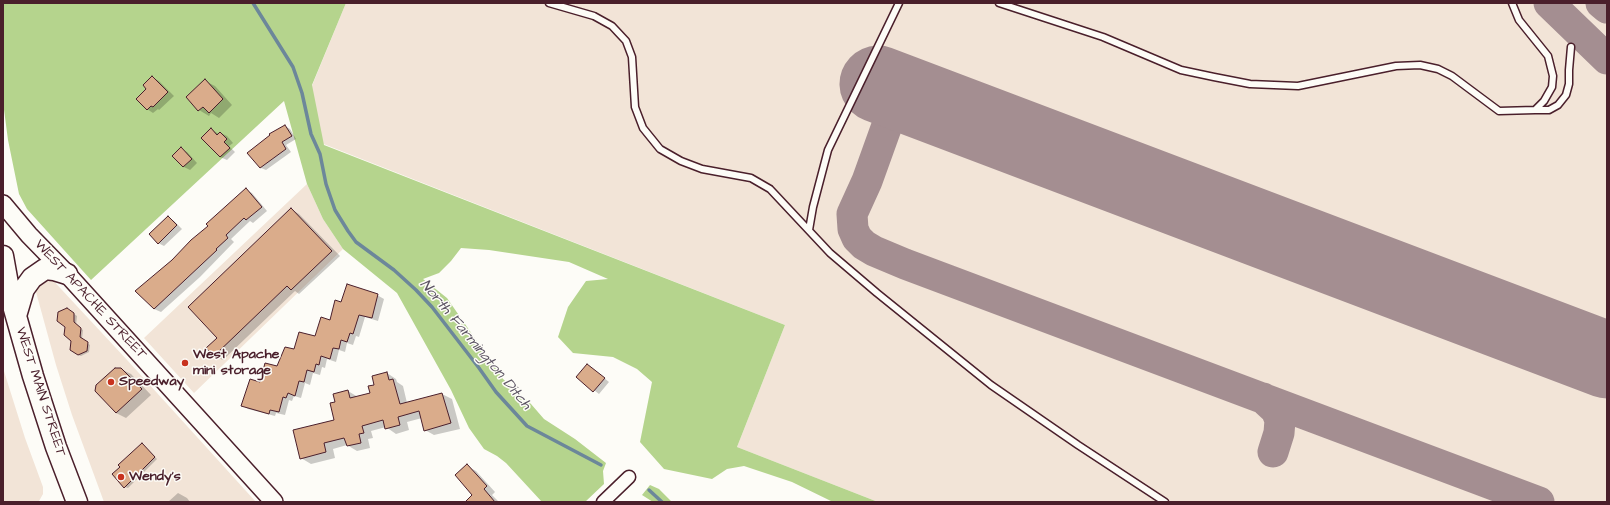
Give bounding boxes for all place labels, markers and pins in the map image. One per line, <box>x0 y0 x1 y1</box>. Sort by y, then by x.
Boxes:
place label: West Apache mini storage <box>193 347 279 380</box>
marker: West Apache mini storage <box>180 358 190 368</box>
place label: Speedway <box>119 374 184 390</box>
marker: Speedway <box>106 377 116 387</box>
place label: Wendy's <box>129 469 181 485</box>
marker: Wendy's <box>116 472 126 482</box>

